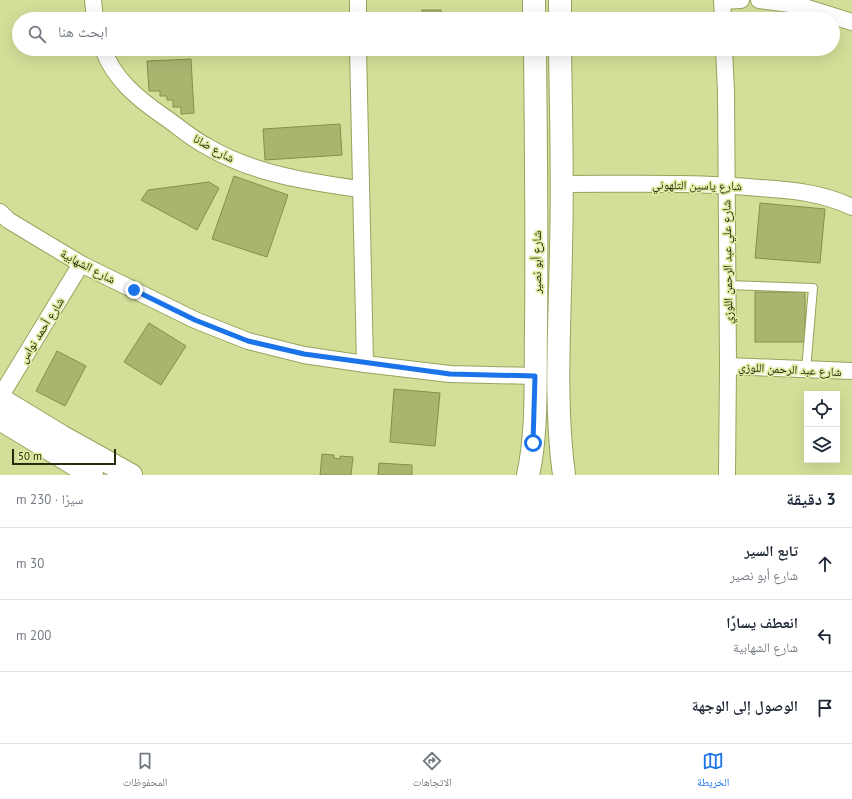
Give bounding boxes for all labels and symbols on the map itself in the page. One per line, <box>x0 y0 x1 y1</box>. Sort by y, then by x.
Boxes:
street label: شارع ضانا <box>190 131 237 166</box>
street label: شارع ياسين التلهوني <box>652 177 742 196</box>
street label: شارع علي عبد الرحمن اللوزي <box>718 200 739 324</box>
street label: شارع أبو نصير <box>529 230 545 294</box>
street label: شارع الشهابية <box>58 245 118 288</box>
route end <box>125 281 143 299</box>
street label: شارع أحمد نواس <box>15 294 68 366</box>
street label: شارع عبد الرحمن اللوزي <box>738 359 842 382</box>
route start <box>524 434 542 452</box>
scale bar <box>12 447 116 466</box>

